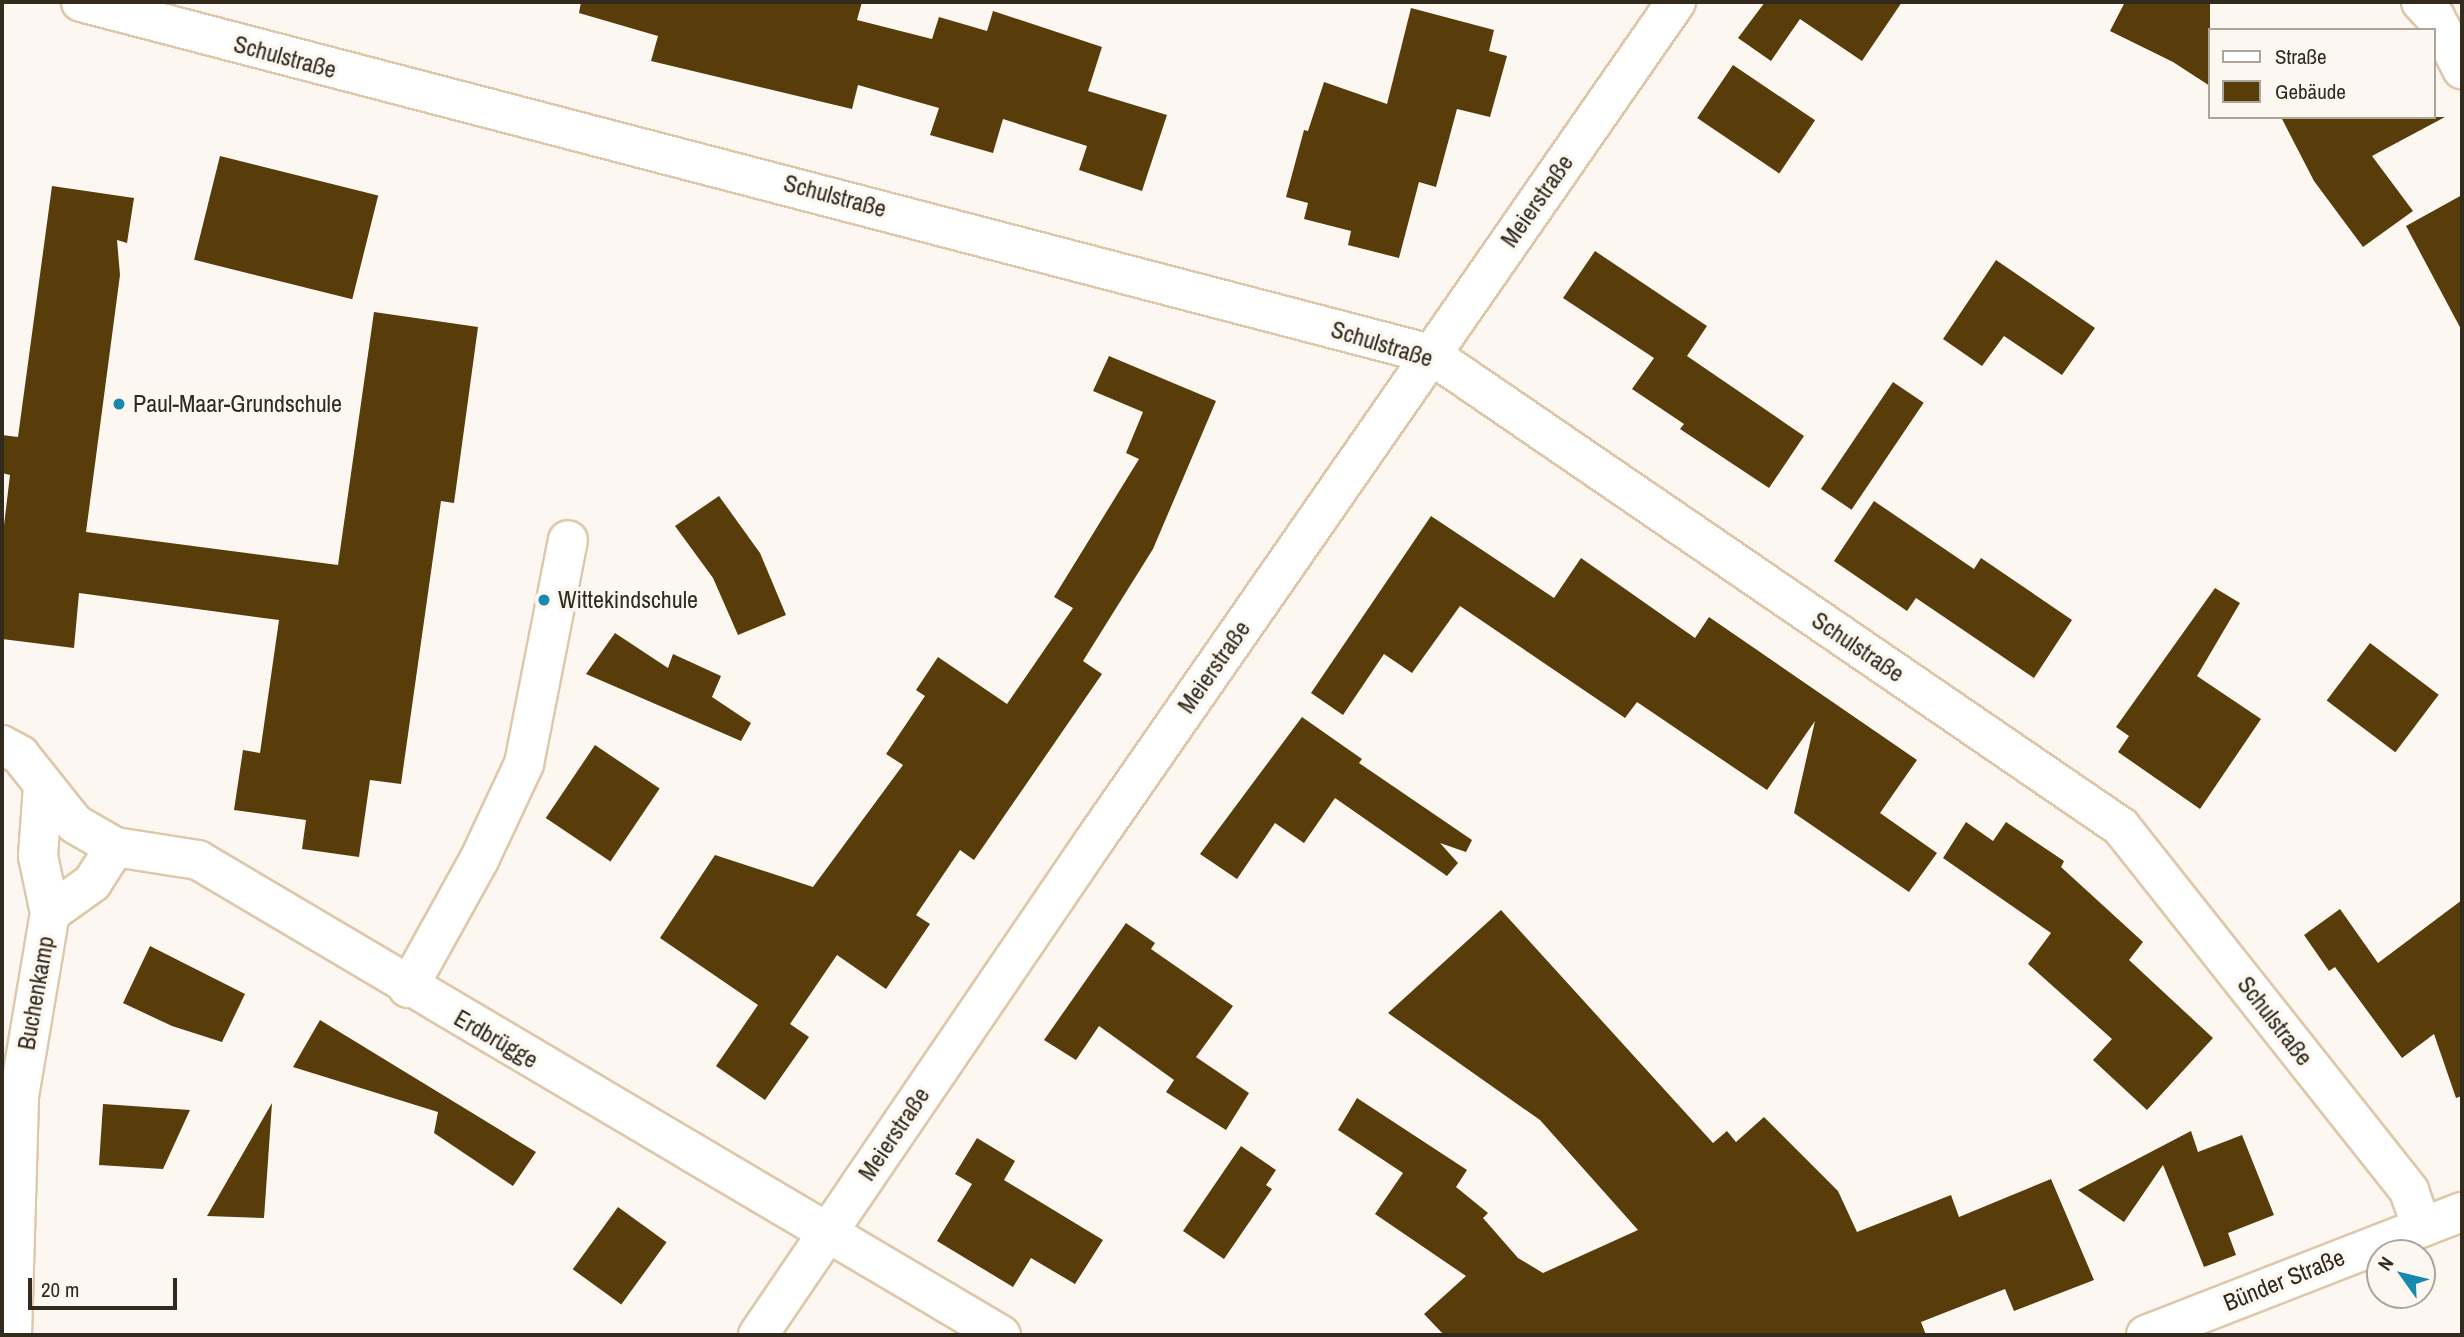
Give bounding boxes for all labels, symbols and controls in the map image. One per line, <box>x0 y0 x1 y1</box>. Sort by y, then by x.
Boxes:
legend <box>2208 28 2436 119</box>
street label: Schulstraße <box>231 30 339 84</box>
text: Straße <box>2275 42 2327 71</box>
text: Gebäude <box>2275 77 2346 106</box>
street label: Meierstraße <box>1495 149 1579 253</box>
street label: Schulstraße <box>781 169 889 223</box>
street label: Schulstraße <box>1328 315 1436 373</box>
place label: Paul-Maar-Grundschule <box>133 390 342 418</box>
marker: Paul-Maar-Grundschule <box>111 396 127 412</box>
place label: Wittekindschule <box>558 586 698 614</box>
marker: Wittekindschule <box>536 592 552 608</box>
street label: Schulstraße <box>1806 606 1910 688</box>
street label: Meierstraße <box>1172 615 1256 719</box>
street label: Buchenkamp <box>12 934 60 1052</box>
street label: Schulstraße <box>2231 971 2319 1071</box>
street label: Erdbrügge <box>449 1004 543 1074</box>
street label: Meierstraße <box>852 1082 936 1186</box>
north arrow <box>2366 1239 2436 1309</box>
street label: Bünder Straße <box>2219 1243 2349 1317</box>
text: N <box>2371 1251 2399 1275</box>
scale bar <box>32 1264 180 1308</box>
text: 20 m <box>41 1275 79 1304</box>

